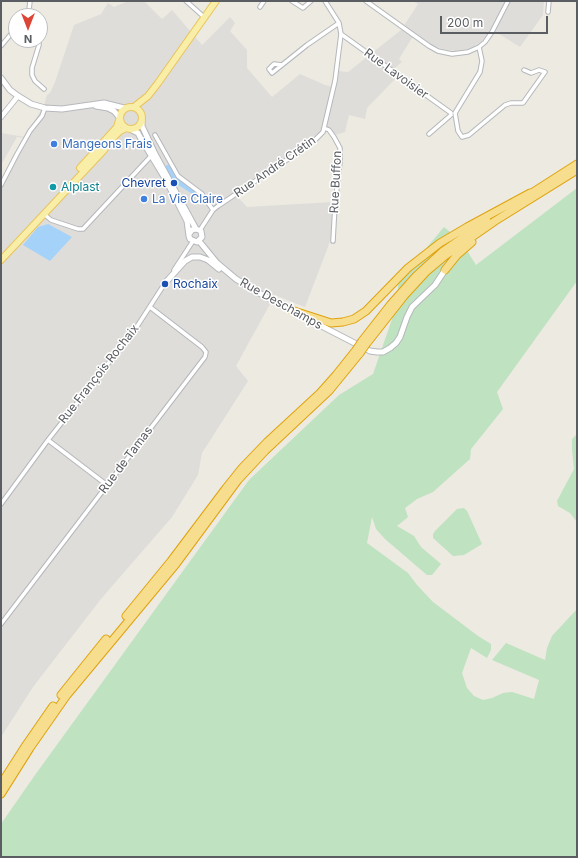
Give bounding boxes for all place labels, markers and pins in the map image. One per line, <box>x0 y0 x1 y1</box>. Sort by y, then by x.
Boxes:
place label: Mangeons Frais <box>62 137 152 151</box>
marker: Mangeons Frais <box>49 139 59 149</box>
place label: Chevret <box>121 176 166 190</box>
marker: Chevret <box>169 178 179 188</box>
place label: Alplast <box>61 180 99 194</box>
marker: Alplast <box>48 182 58 192</box>
place label: La Vie Claire <box>152 192 223 206</box>
marker: La Vie Claire <box>139 194 149 204</box>
place label: Rochaix <box>173 277 218 291</box>
marker: Rochaix <box>160 279 170 289</box>

